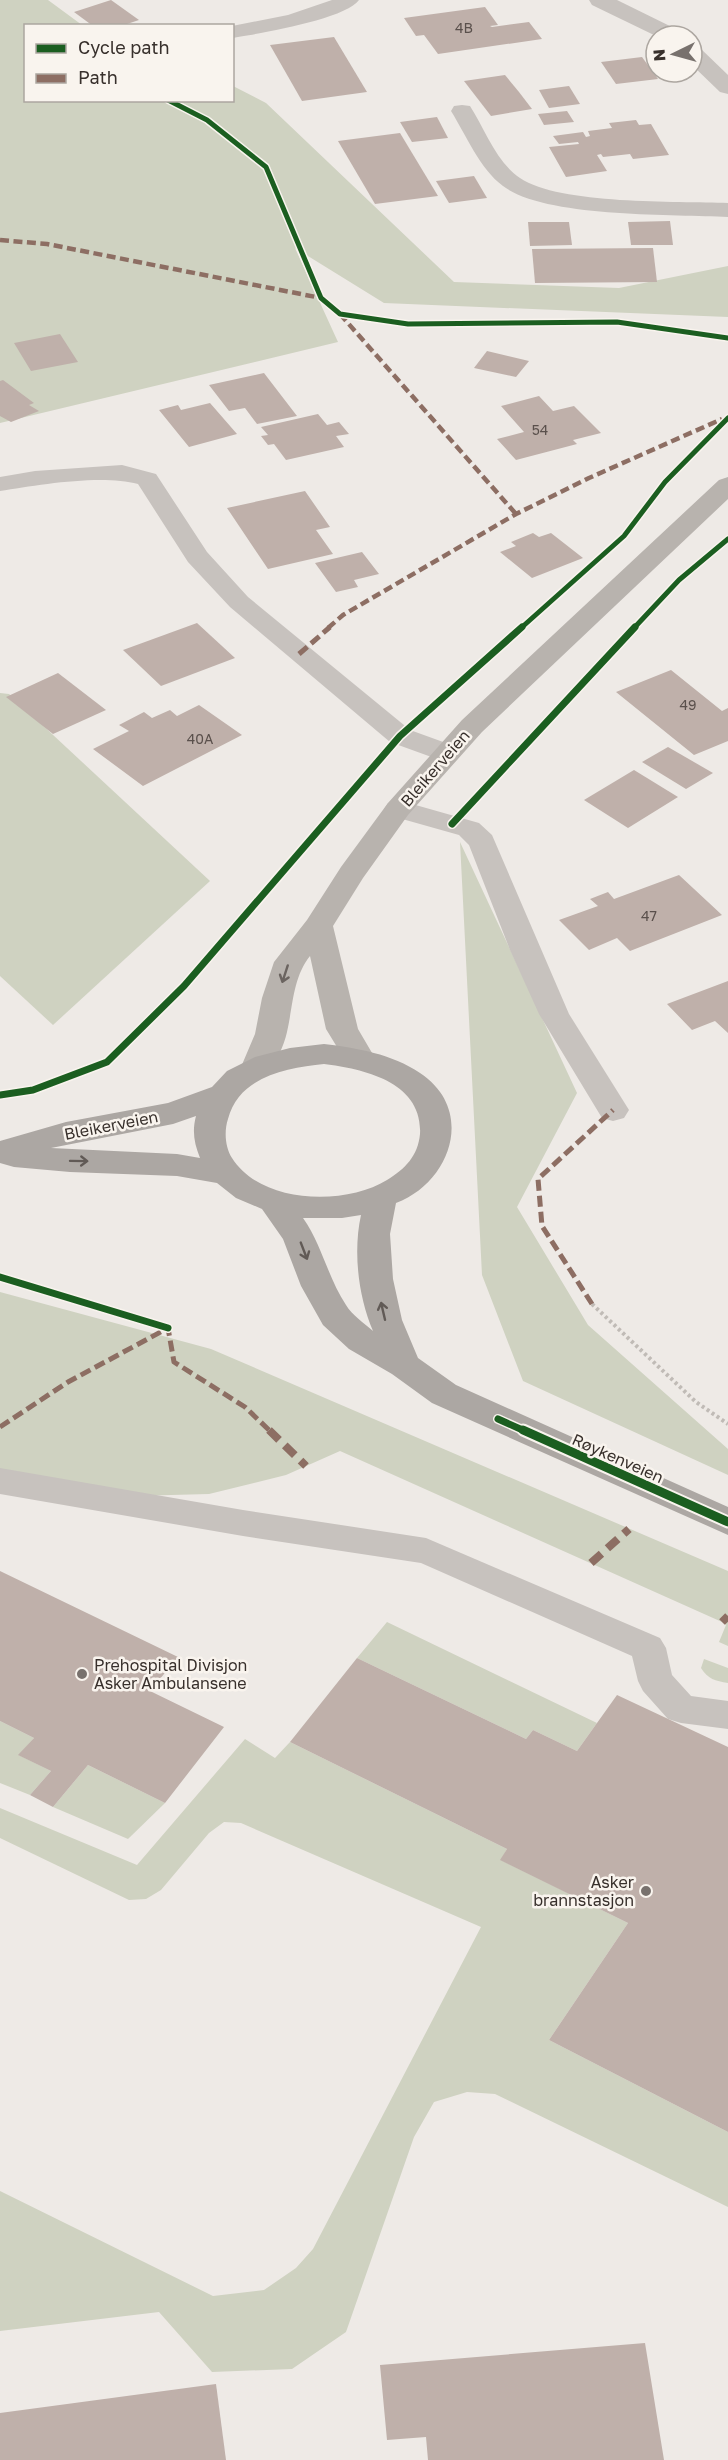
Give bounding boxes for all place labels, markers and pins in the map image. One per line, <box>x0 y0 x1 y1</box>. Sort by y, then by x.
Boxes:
place label: Prehospital Divisjon Asker Ambulansene <box>94 1655 247 1693</box>
marker: Prehospital Divisjon Asker Ambulansene <box>75 1667 89 1681</box>
place label: Asker brannstasjon <box>533 1872 634 1910</box>
marker: Asker brannstasjon <box>639 1884 653 1898</box>

